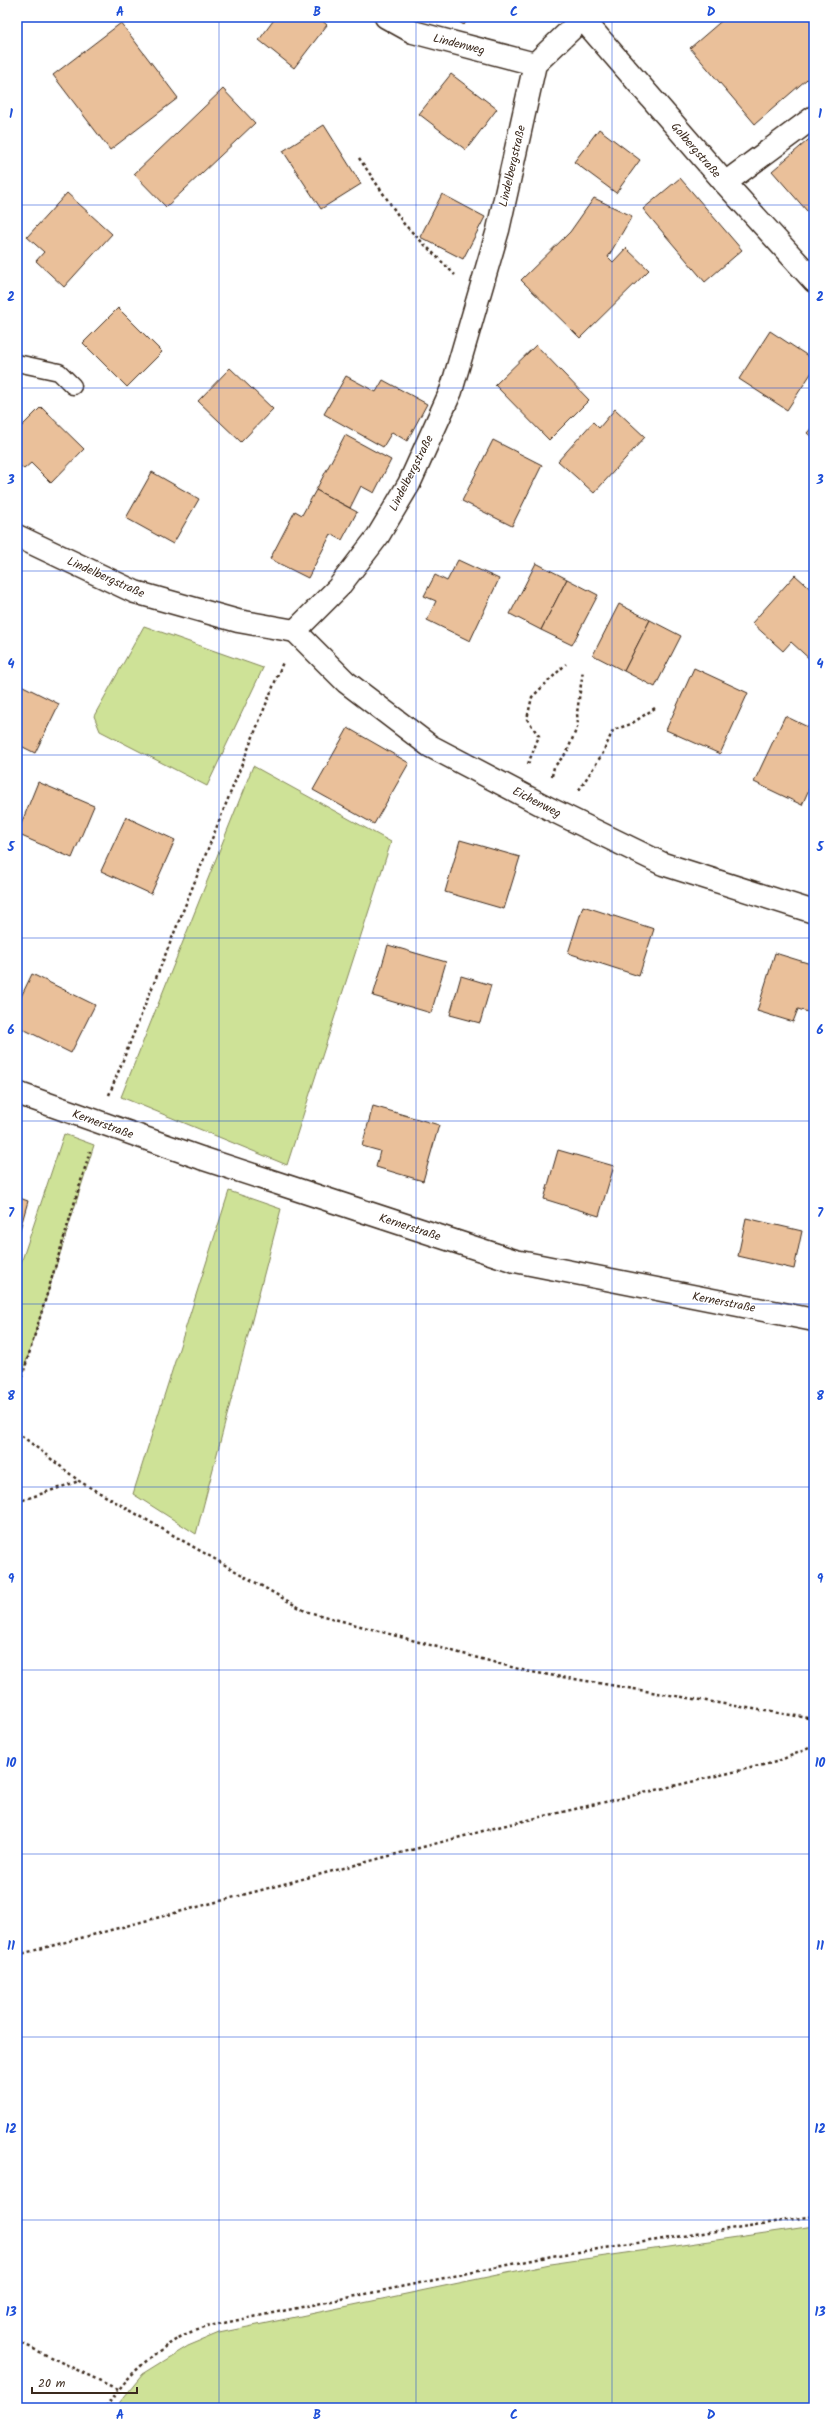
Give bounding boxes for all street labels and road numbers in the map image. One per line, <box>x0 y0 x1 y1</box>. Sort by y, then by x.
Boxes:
street label: Lindenweg <box>431 29 487 60</box>
street label: Golbergstraße <box>666 118 726 183</box>
street label: Lindelbergstraße <box>494 123 531 209</box>
street label: Lindelbergstraße <box>384 431 439 515</box>
street label: Lindelbergstraße <box>64 552 148 603</box>
street label: Eichenweg <box>509 782 565 823</box>
street label: Kernerstraße <box>70 1105 137 1145</box>
street label: Kernerstraße <box>376 1209 444 1247</box>
street label: Kernerstraße <box>691 1287 758 1318</box>

